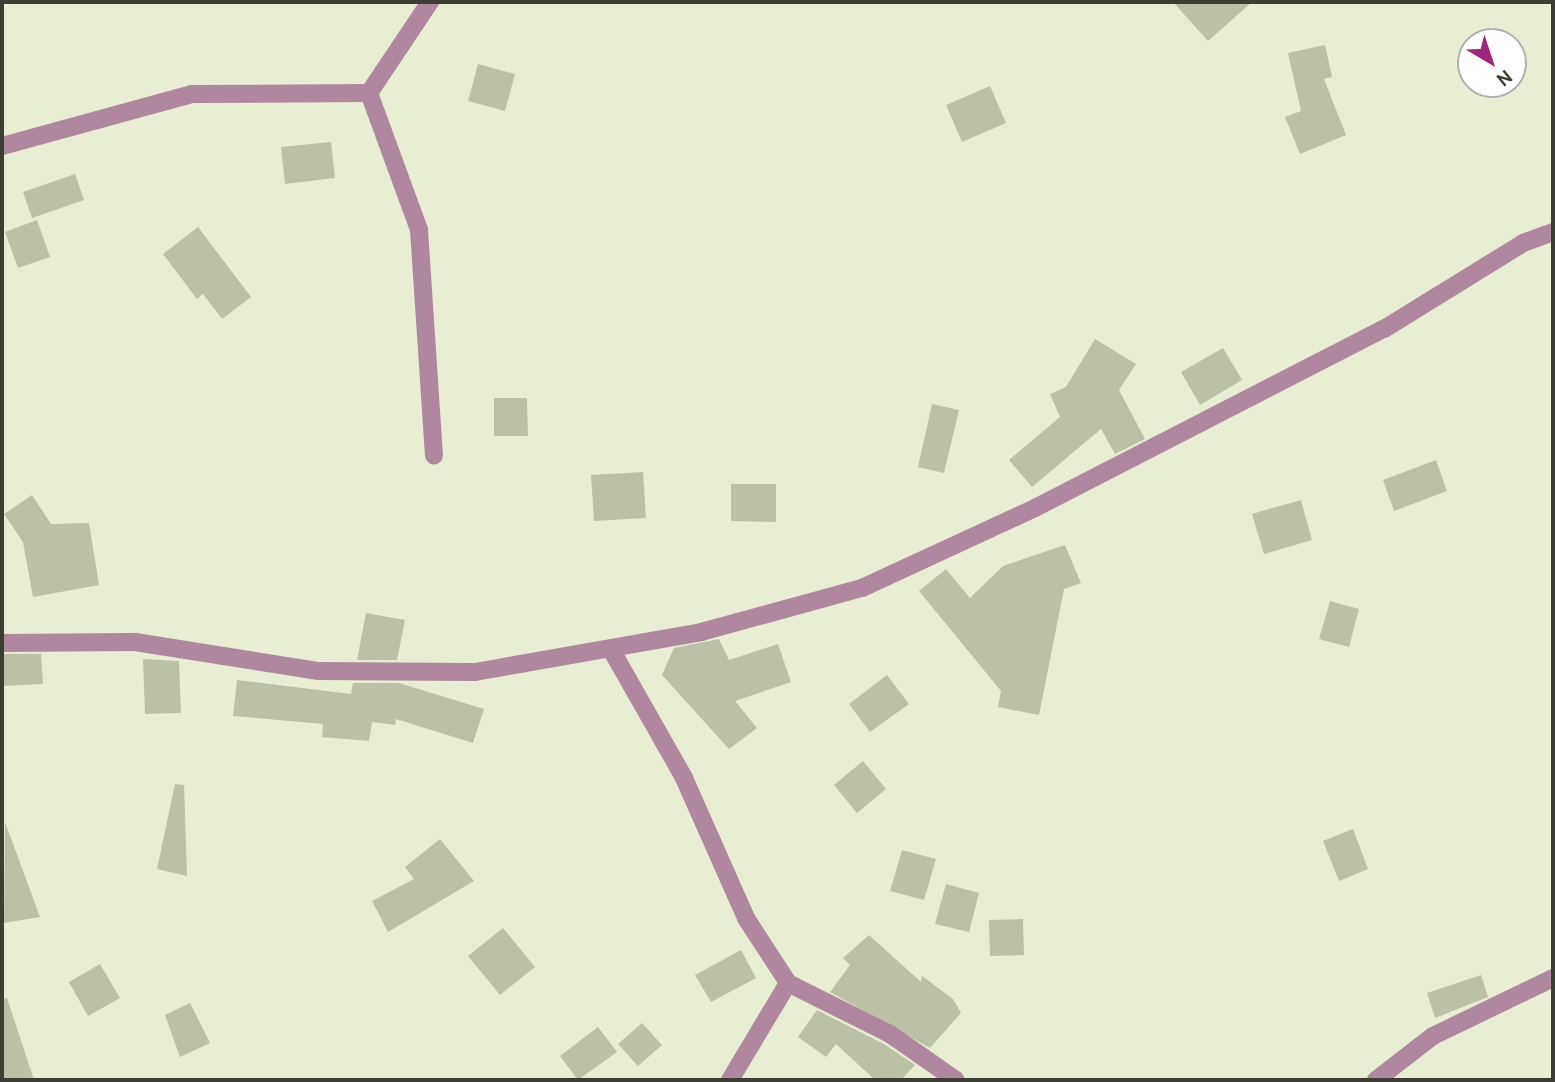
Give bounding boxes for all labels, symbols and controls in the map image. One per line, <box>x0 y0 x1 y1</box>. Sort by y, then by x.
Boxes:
north arrow <box>1457 28 1527 98</box>
text: N <box>1492 65 1517 91</box>

